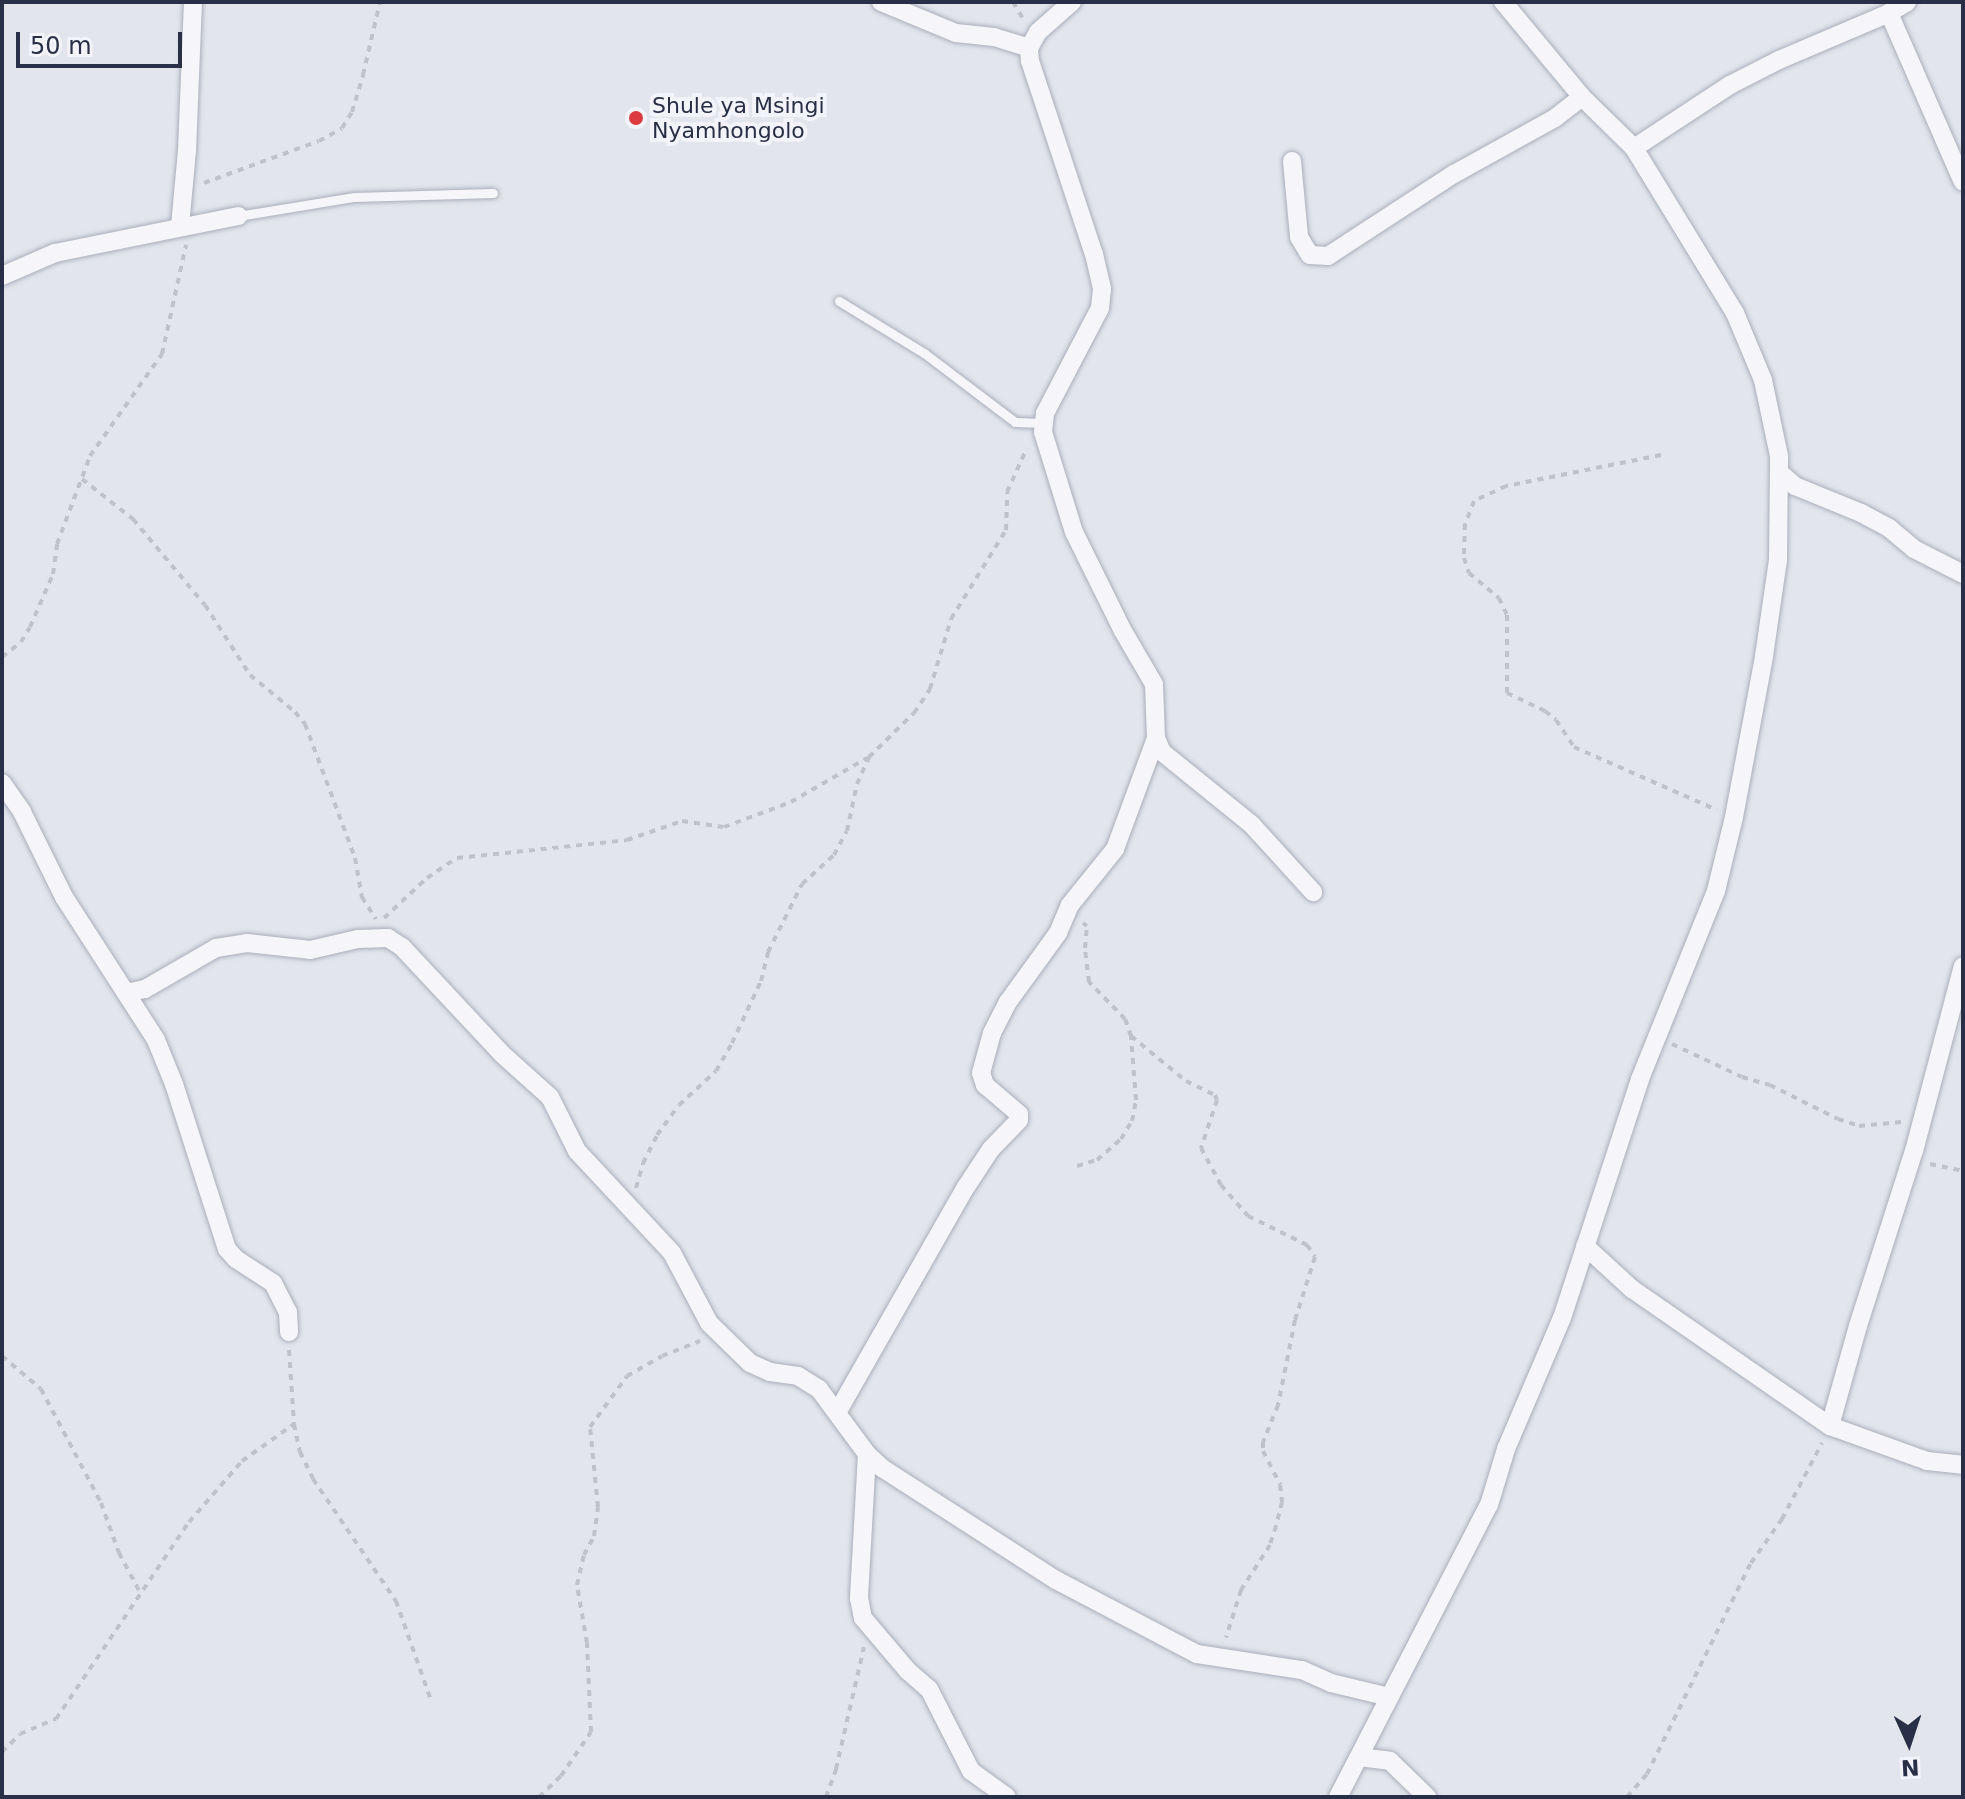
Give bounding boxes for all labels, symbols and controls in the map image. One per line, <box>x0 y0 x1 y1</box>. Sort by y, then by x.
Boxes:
scale bar <box>20 16 186 66</box>
text: 50 m <box>30 32 92 60</box>
place label: Shule ya Msingi Nyamhongolo <box>652 92 825 144</box>
marker: Shule ya Msingi Nyamhongolo <box>627 109 645 127</box>
north arrow <box>1869 1703 1949 1783</box>
text: N <box>1900 1755 1920 1780</box>

